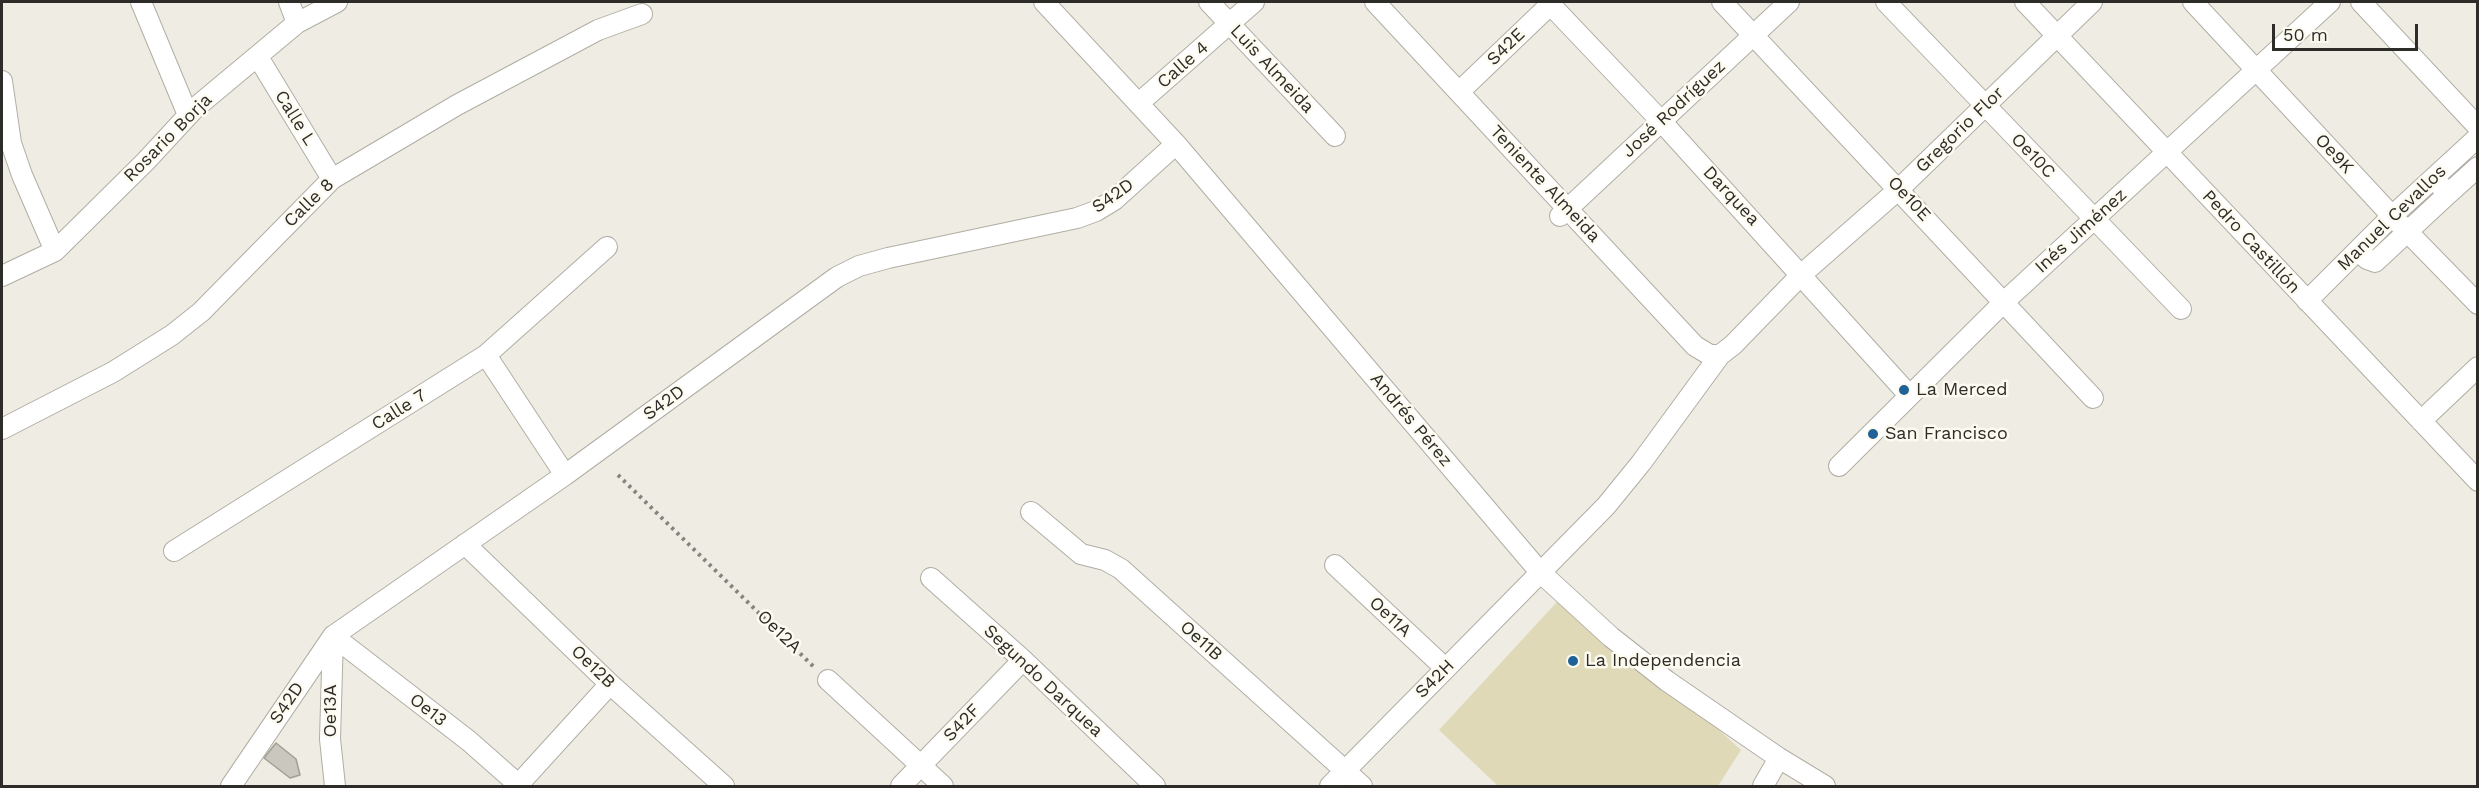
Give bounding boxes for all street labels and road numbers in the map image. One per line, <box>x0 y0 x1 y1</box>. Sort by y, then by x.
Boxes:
street label: Luis Almeida <box>1225 20 1319 118</box>
street label: S42E <box>1482 24 1530 70</box>
street label: Calle 4 <box>1153 37 1213 93</box>
street label: José Rodríguez <box>1618 56 1730 162</box>
street label: Gregorio Flor <box>1911 82 2009 178</box>
street label: Calle L <box>270 86 320 150</box>
street label: Rosario Borja <box>119 89 217 187</box>
street label: Teniente Almeida <box>1485 121 1605 247</box>
street label: Oe10C <box>2006 129 2060 183</box>
street label: Oe9K <box>2310 130 2358 178</box>
street label: Manuel Cevallos <box>2333 161 2451 275</box>
street label: Darquea <box>1698 162 1764 230</box>
street label: Oe10E <box>1883 172 1935 226</box>
street label: Calle 8 <box>279 174 339 232</box>
street label: S42D <box>1088 174 1138 218</box>
street label: Inés Jiménez <box>2031 184 2131 278</box>
street label: Pedro Castillón <box>2197 186 2305 298</box>
street label: Andrés Pérez <box>1366 369 1456 471</box>
street label: S42D <box>639 381 689 425</box>
street label: Calle 7 <box>368 385 430 435</box>
street label: Oe11A <box>1364 592 1416 642</box>
street label: Oe12A <box>752 606 806 658</box>
street label: Oe11B <box>1175 616 1227 666</box>
street label: Segundo Darquea <box>979 620 1107 742</box>
street label: Oe12B <box>566 641 620 693</box>
street label: S42H <box>1411 655 1459 703</box>
street label: S42D <box>265 678 309 728</box>
street label: Oe13A <box>320 684 342 738</box>
street label: Oe13 <box>405 689 451 731</box>
street label: S42F <box>939 700 985 746</box>

